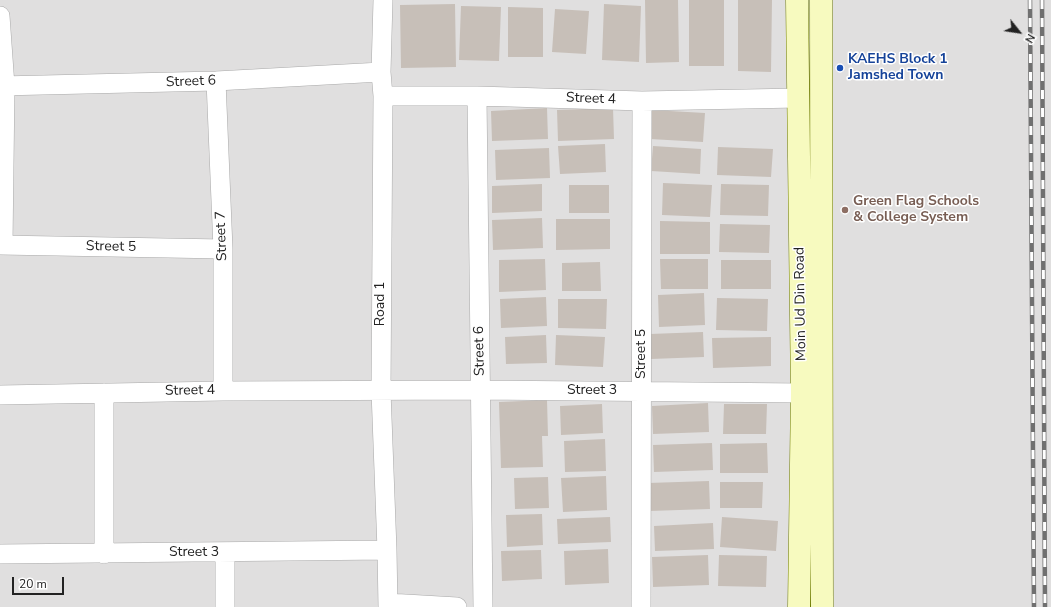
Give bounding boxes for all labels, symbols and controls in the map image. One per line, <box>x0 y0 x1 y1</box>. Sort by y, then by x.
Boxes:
north arrow <box>999 12 1039 52</box>
text: N <box>1021 31 1038 46</box>
place label: KAEHS Block 1 Jamshed Town <box>848 52 948 84</box>
marker: KAEHS Block 1 Jamshed Town <box>835 63 845 73</box>
street label: Street 6 <box>166 73 216 91</box>
street label: Street 4 <box>566 90 616 108</box>
place label: Green Flag Schools & College System <box>853 194 979 226</box>
marker: Green Flag Schools & College System <box>840 205 850 215</box>
street label: Street 7 <box>213 211 231 261</box>
street label: Street 5 <box>86 238 136 256</box>
street label: Moin Ud Din Road <box>792 247 810 361</box>
street label: Road 1 <box>373 282 389 326</box>
street label: Street 6 <box>471 326 489 376</box>
street label: Street 5 <box>634 329 650 379</box>
street label: Street 4 <box>165 382 215 400</box>
street label: Street 3 <box>567 383 617 399</box>
street label: Street 3 <box>169 545 219 561</box>
scale bar <box>14 569 66 595</box>
text: 20 m <box>19 576 47 592</box>

